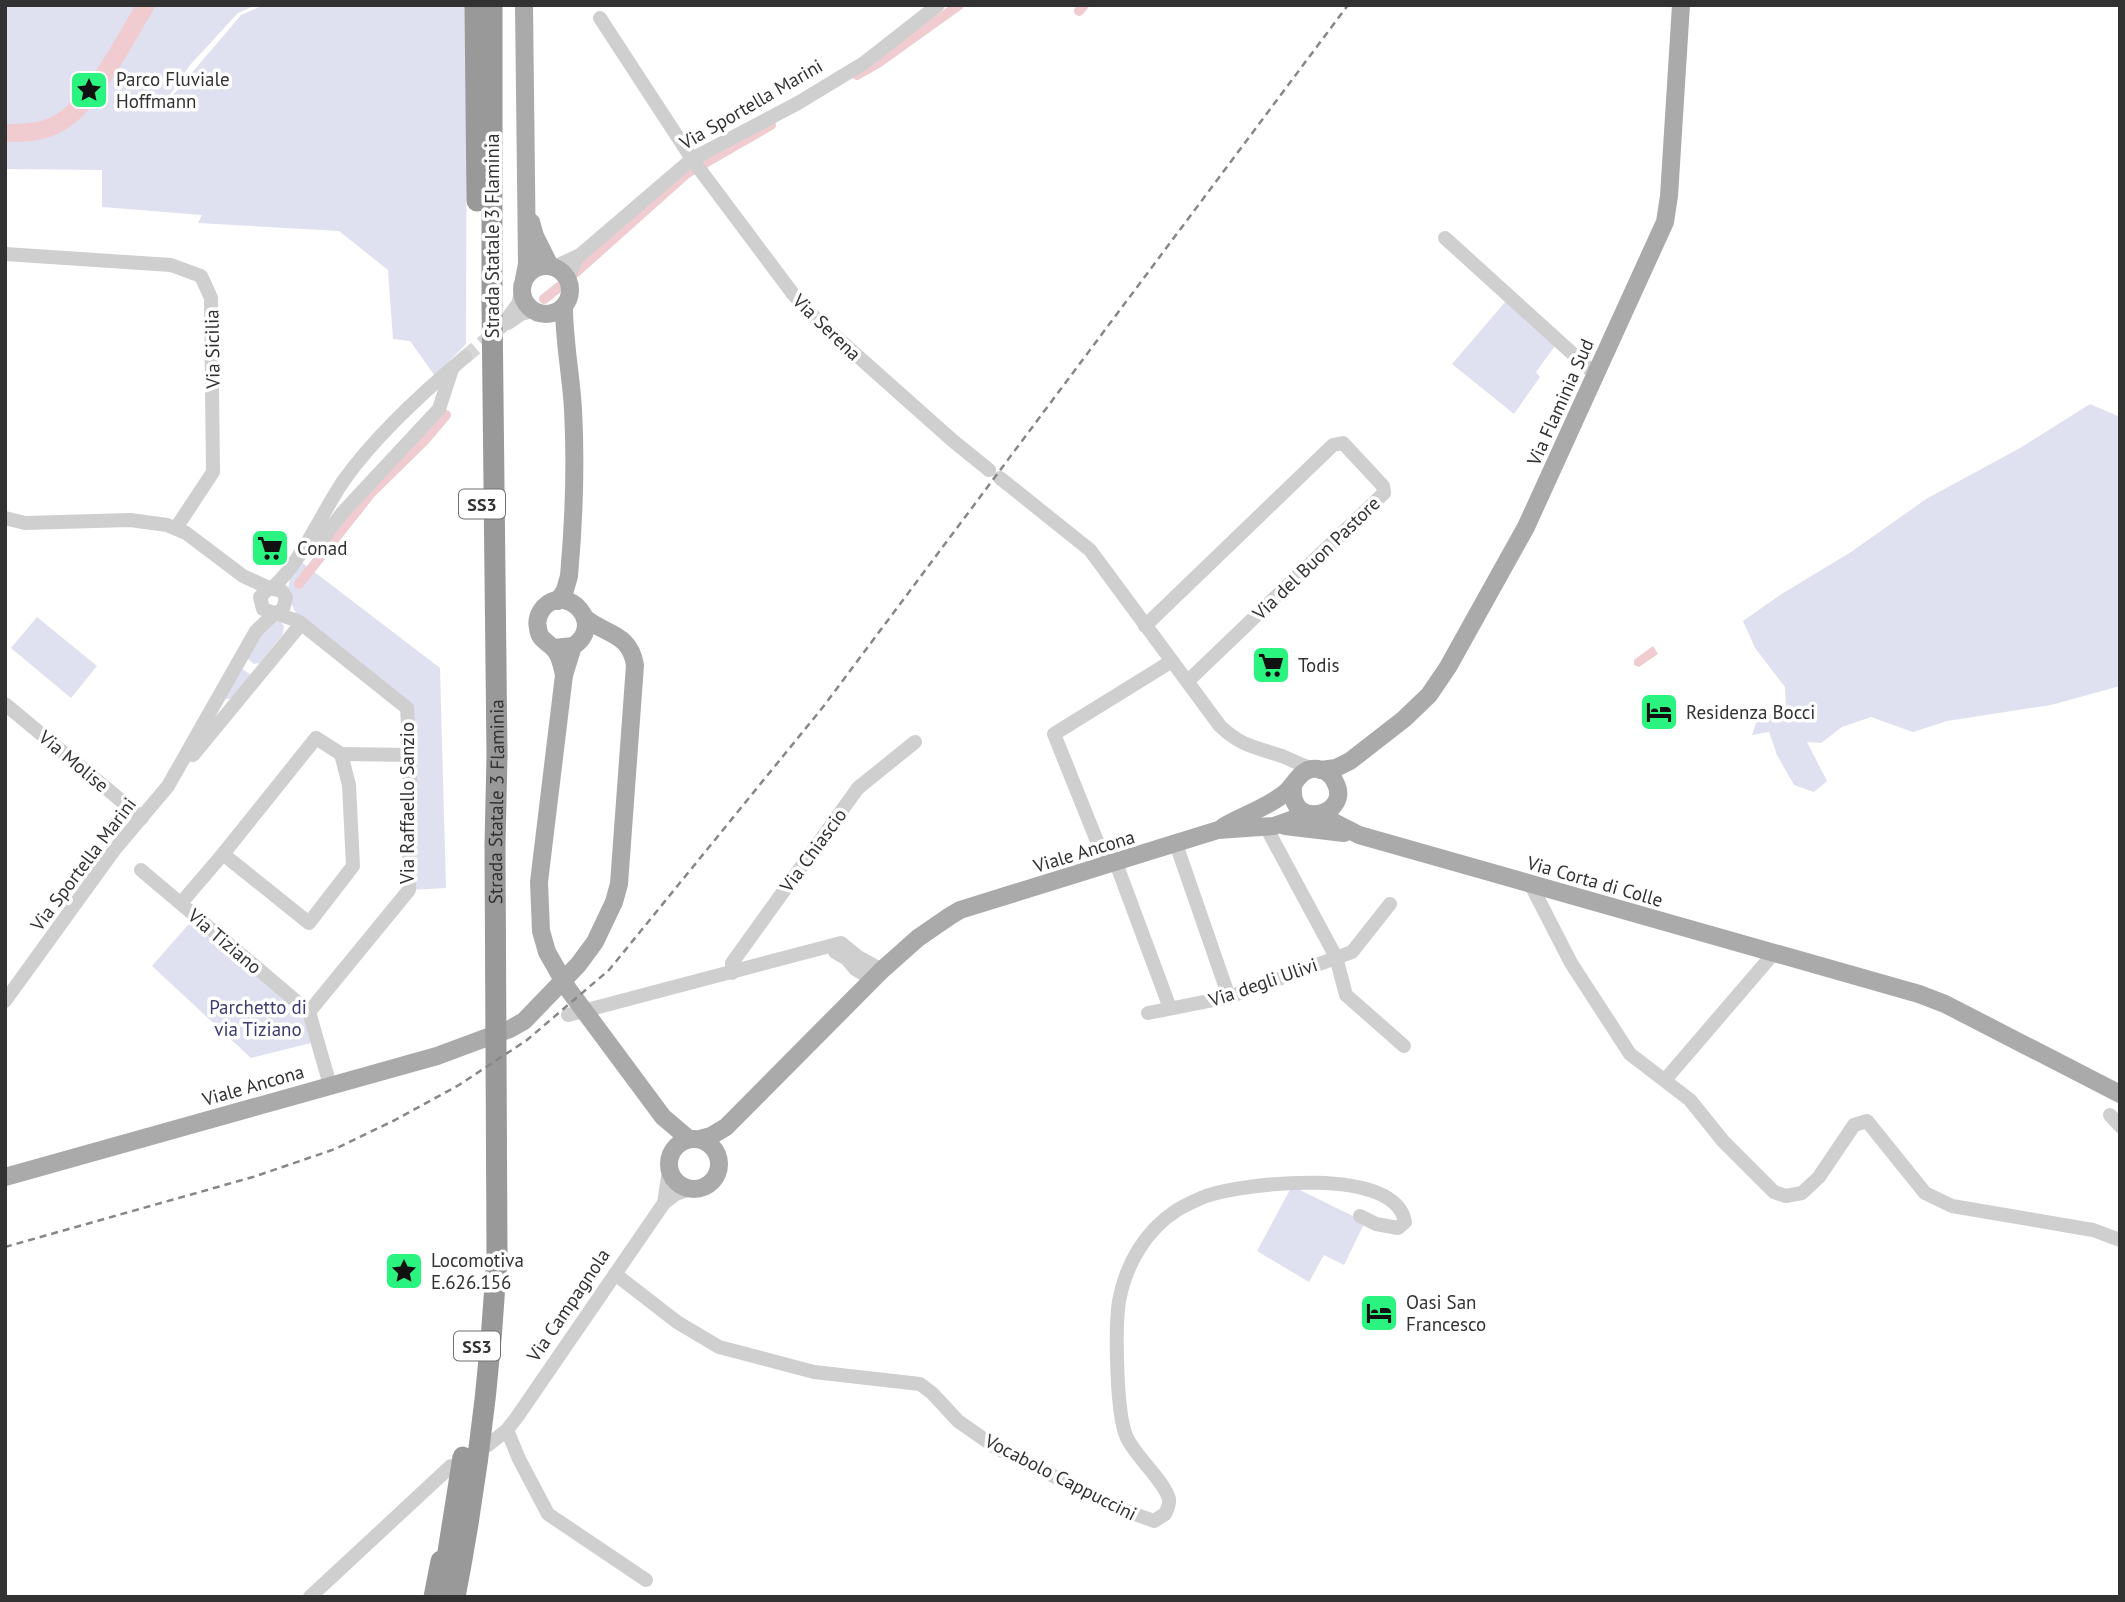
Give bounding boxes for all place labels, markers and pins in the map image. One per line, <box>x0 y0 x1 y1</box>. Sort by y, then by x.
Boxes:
place label: Parco Fluviale Hoffmann <box>116 67 230 113</box>
place icon: Parco Fluviale Hoffmann <box>68 69 110 111</box>
supermarket icon: Conad <box>249 527 291 569</box>
place label: Conad <box>297 536 347 560</box>
supermarket icon: Todis <box>1250 644 1292 686</box>
place label: Todis <box>1298 653 1340 677</box>
hotel icon: Residenza Bocci <box>1638 691 1680 733</box>
place label: Residenza Bocci <box>1686 700 1815 724</box>
place label: Locomotiva E.626.156 <box>431 1248 524 1294</box>
place icon: Locomotiva E.626.156 <box>383 1250 425 1292</box>
place label: Oasi San Francesco <box>1406 1290 1486 1336</box>
hotel icon: Oasi San Francesco <box>1358 1292 1400 1334</box>

